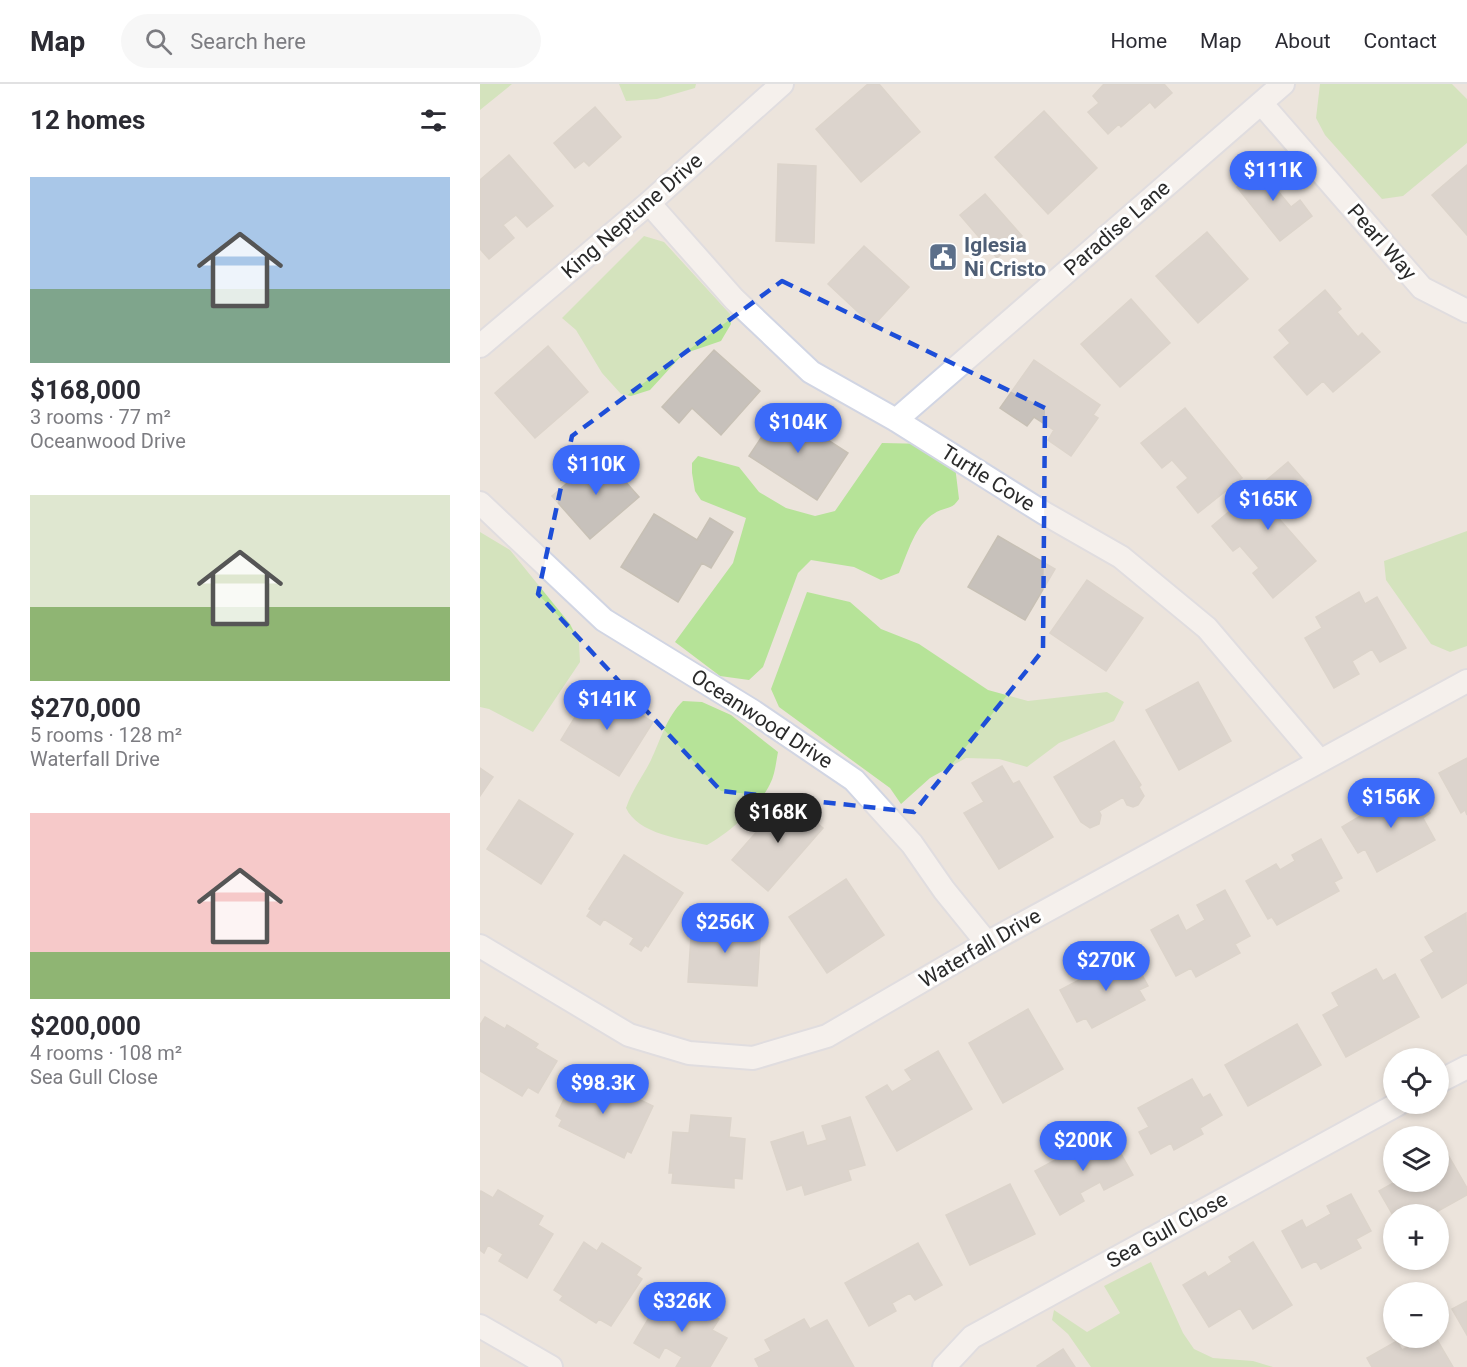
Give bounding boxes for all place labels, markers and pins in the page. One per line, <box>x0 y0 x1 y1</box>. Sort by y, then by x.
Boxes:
pin: $111K <box>1231 151 1315 202</box>
place label: Iglesia Ni Cristo <box>964 233 1046 281</box>
public building icon: Iglesia Ni Cristo <box>927 241 959 273</box>
pin: $104K <box>756 403 840 454</box>
pin: $110K <box>554 445 638 496</box>
pin: $165K <box>1226 480 1310 531</box>
pin: $141K <box>565 680 649 731</box>
pin: $156K <box>1349 778 1433 829</box>
pin: $168K <box>736 793 820 844</box>
pin: $256K <box>683 903 767 954</box>
pin: $270K <box>1064 941 1148 992</box>
pin: $98.3K <box>554 1064 652 1115</box>
pin: $200K <box>1041 1121 1125 1172</box>
pin: $326K <box>640 1282 724 1333</box>

